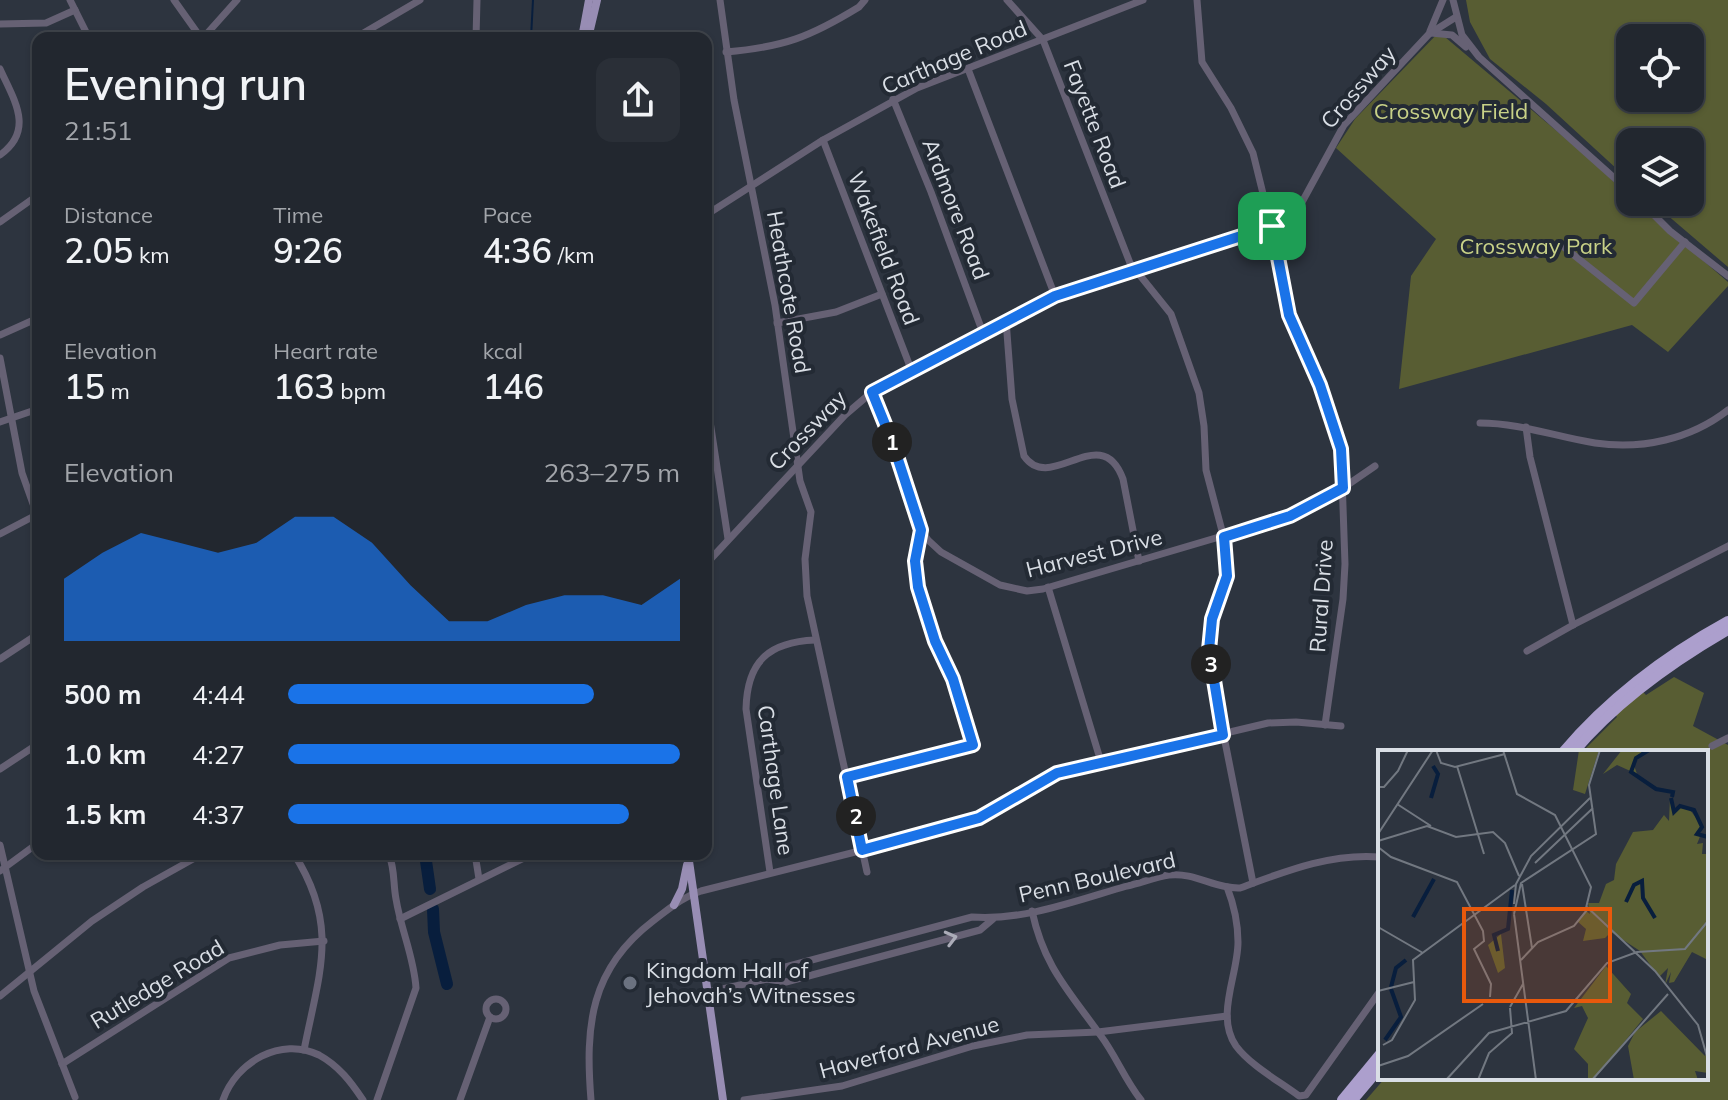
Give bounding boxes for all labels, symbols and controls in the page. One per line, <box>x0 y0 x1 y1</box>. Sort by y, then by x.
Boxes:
street label: Carthage Road <box>877 14 1031 100</box>
map controls <box>1616 24 1704 216</box>
button: locate <box>1616 24 1704 112</box>
street label: Crossway <box>1314 40 1402 134</box>
text: Evening run <box>64 56 307 111</box>
street label: Fayette Road <box>1058 56 1132 192</box>
button: share <box>596 58 680 142</box>
park label: Crossway Field <box>1374 97 1528 125</box>
text: 21:51 <box>64 114 132 147</box>
button: layers <box>1616 128 1704 216</box>
street label: Ardmore Road <box>916 135 996 283</box>
street label: Wakefield Road <box>842 167 926 329</box>
pin <box>1238 192 1306 260</box>
text: Distance <box>64 201 153 229</box>
text: Time <box>273 201 323 229</box>
text: Pace <box>483 201 532 229</box>
icon: arrive <box>1250 204 1294 248</box>
street label: Heathcote Road <box>761 208 817 376</box>
text: 2.05 <box>64 229 133 272</box>
text: 9:26 <box>273 229 343 272</box>
text: 4:36 <box>483 229 552 272</box>
park label: Crossway Park <box>1460 232 1613 260</box>
text: km <box>133 241 170 269</box>
text: /km <box>552 241 595 269</box>
text: Elevation <box>64 337 157 365</box>
text: Heart rate <box>273 337 378 365</box>
text: kcal <box>483 337 523 365</box>
text: 15 <box>64 365 105 408</box>
text: 163 <box>273 365 335 408</box>
text: 146 <box>483 365 544 408</box>
text: m <box>105 377 130 405</box>
text: bpm <box>335 377 386 405</box>
street label: Crossway <box>762 384 852 476</box>
pin: 1 <box>872 422 912 462</box>
text: 1 <box>885 428 899 456</box>
text: Elevation <box>64 456 174 489</box>
text: 263–275 m <box>544 456 680 489</box>
street label: Harvest Drive <box>1023 523 1165 583</box>
street label: Rural Drive <box>1303 539 1339 653</box>
pin: 3 <box>1191 644 1231 684</box>
text: 3 <box>1204 650 1218 678</box>
text: 500 m <box>64 678 141 711</box>
text: 4:44 <box>192 678 245 711</box>
street label: Carthage Lane <box>752 703 800 857</box>
text: 1.0 km <box>64 738 147 771</box>
text: 4:27 <box>192 738 245 771</box>
inset map <box>1378 750 1708 1080</box>
pin: 2 <box>836 796 876 836</box>
text: 1.5 km <box>64 798 147 831</box>
text: 4:37 <box>192 798 245 831</box>
text: 2 <box>849 802 863 830</box>
street label: Penn Boulevard <box>1016 845 1178 909</box>
one-way arrow <box>944 930 958 947</box>
street label: Rutledge Road <box>85 933 229 1035</box>
place label: Kingdom Hall of Jehovah’s Witnesses <box>646 956 856 1009</box>
marker: Kingdom Hall of Jehovah’s Witnesses <box>621 974 639 992</box>
street label: Haverford Avenue <box>816 1010 1002 1084</box>

